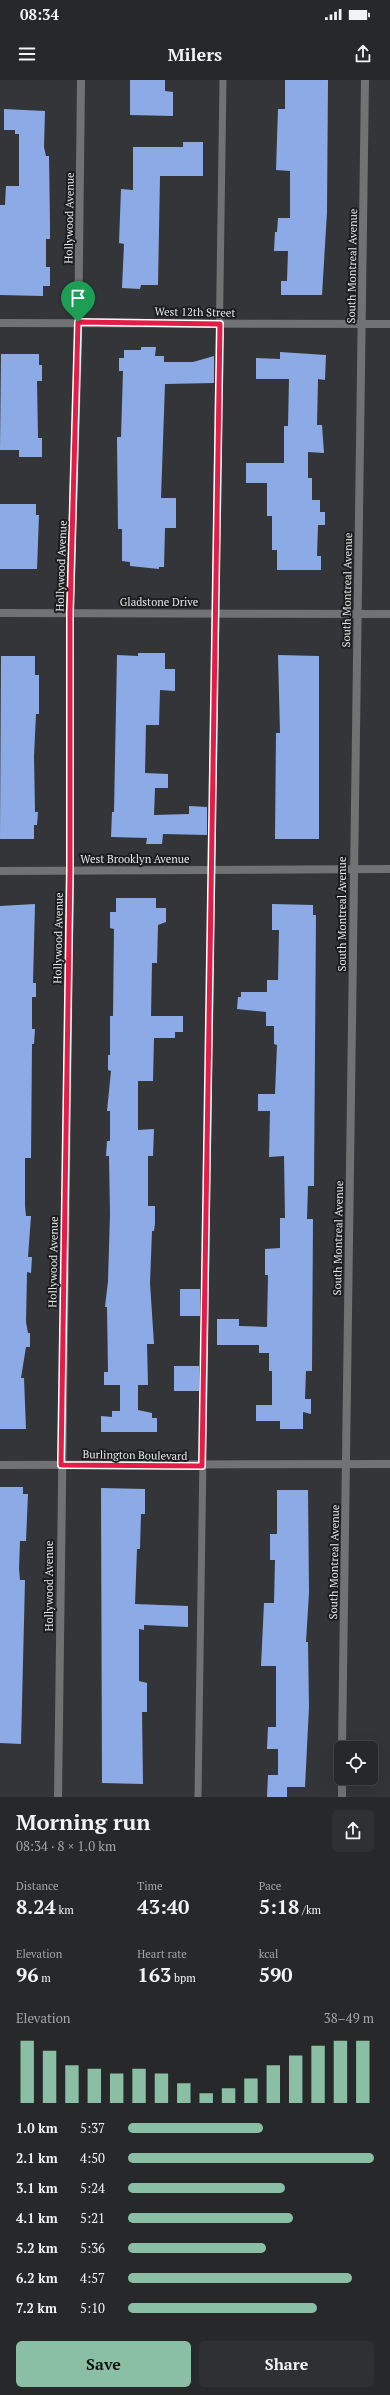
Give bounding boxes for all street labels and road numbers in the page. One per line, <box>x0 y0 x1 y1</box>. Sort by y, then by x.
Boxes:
street label: Hollywood Avenue <box>61 172 77 264</box>
street label: South Montreal Avenue <box>344 208 360 324</box>
street label: West 12th Street <box>154 304 236 320</box>
street label: Hollywood Avenue <box>52 520 70 612</box>
street label: South Montreal Avenue <box>339 532 355 648</box>
street label: Gladstone Drive <box>120 595 199 609</box>
street label: West Brooklyn Avenue <box>80 852 190 866</box>
street label: South Montreal Avenue <box>335 856 349 971</box>
street label: Hollywood Avenue <box>50 892 66 984</box>
street label: South Montreal Avenue <box>330 1180 346 1296</box>
street label: Hollywood Avenue <box>45 1216 61 1308</box>
street label: Burlington Boulevard <box>82 1447 188 1463</box>
street label: South Montreal Avenue <box>326 1504 342 1620</box>
street label: Hollywood Avenue <box>42 1540 56 1632</box>

